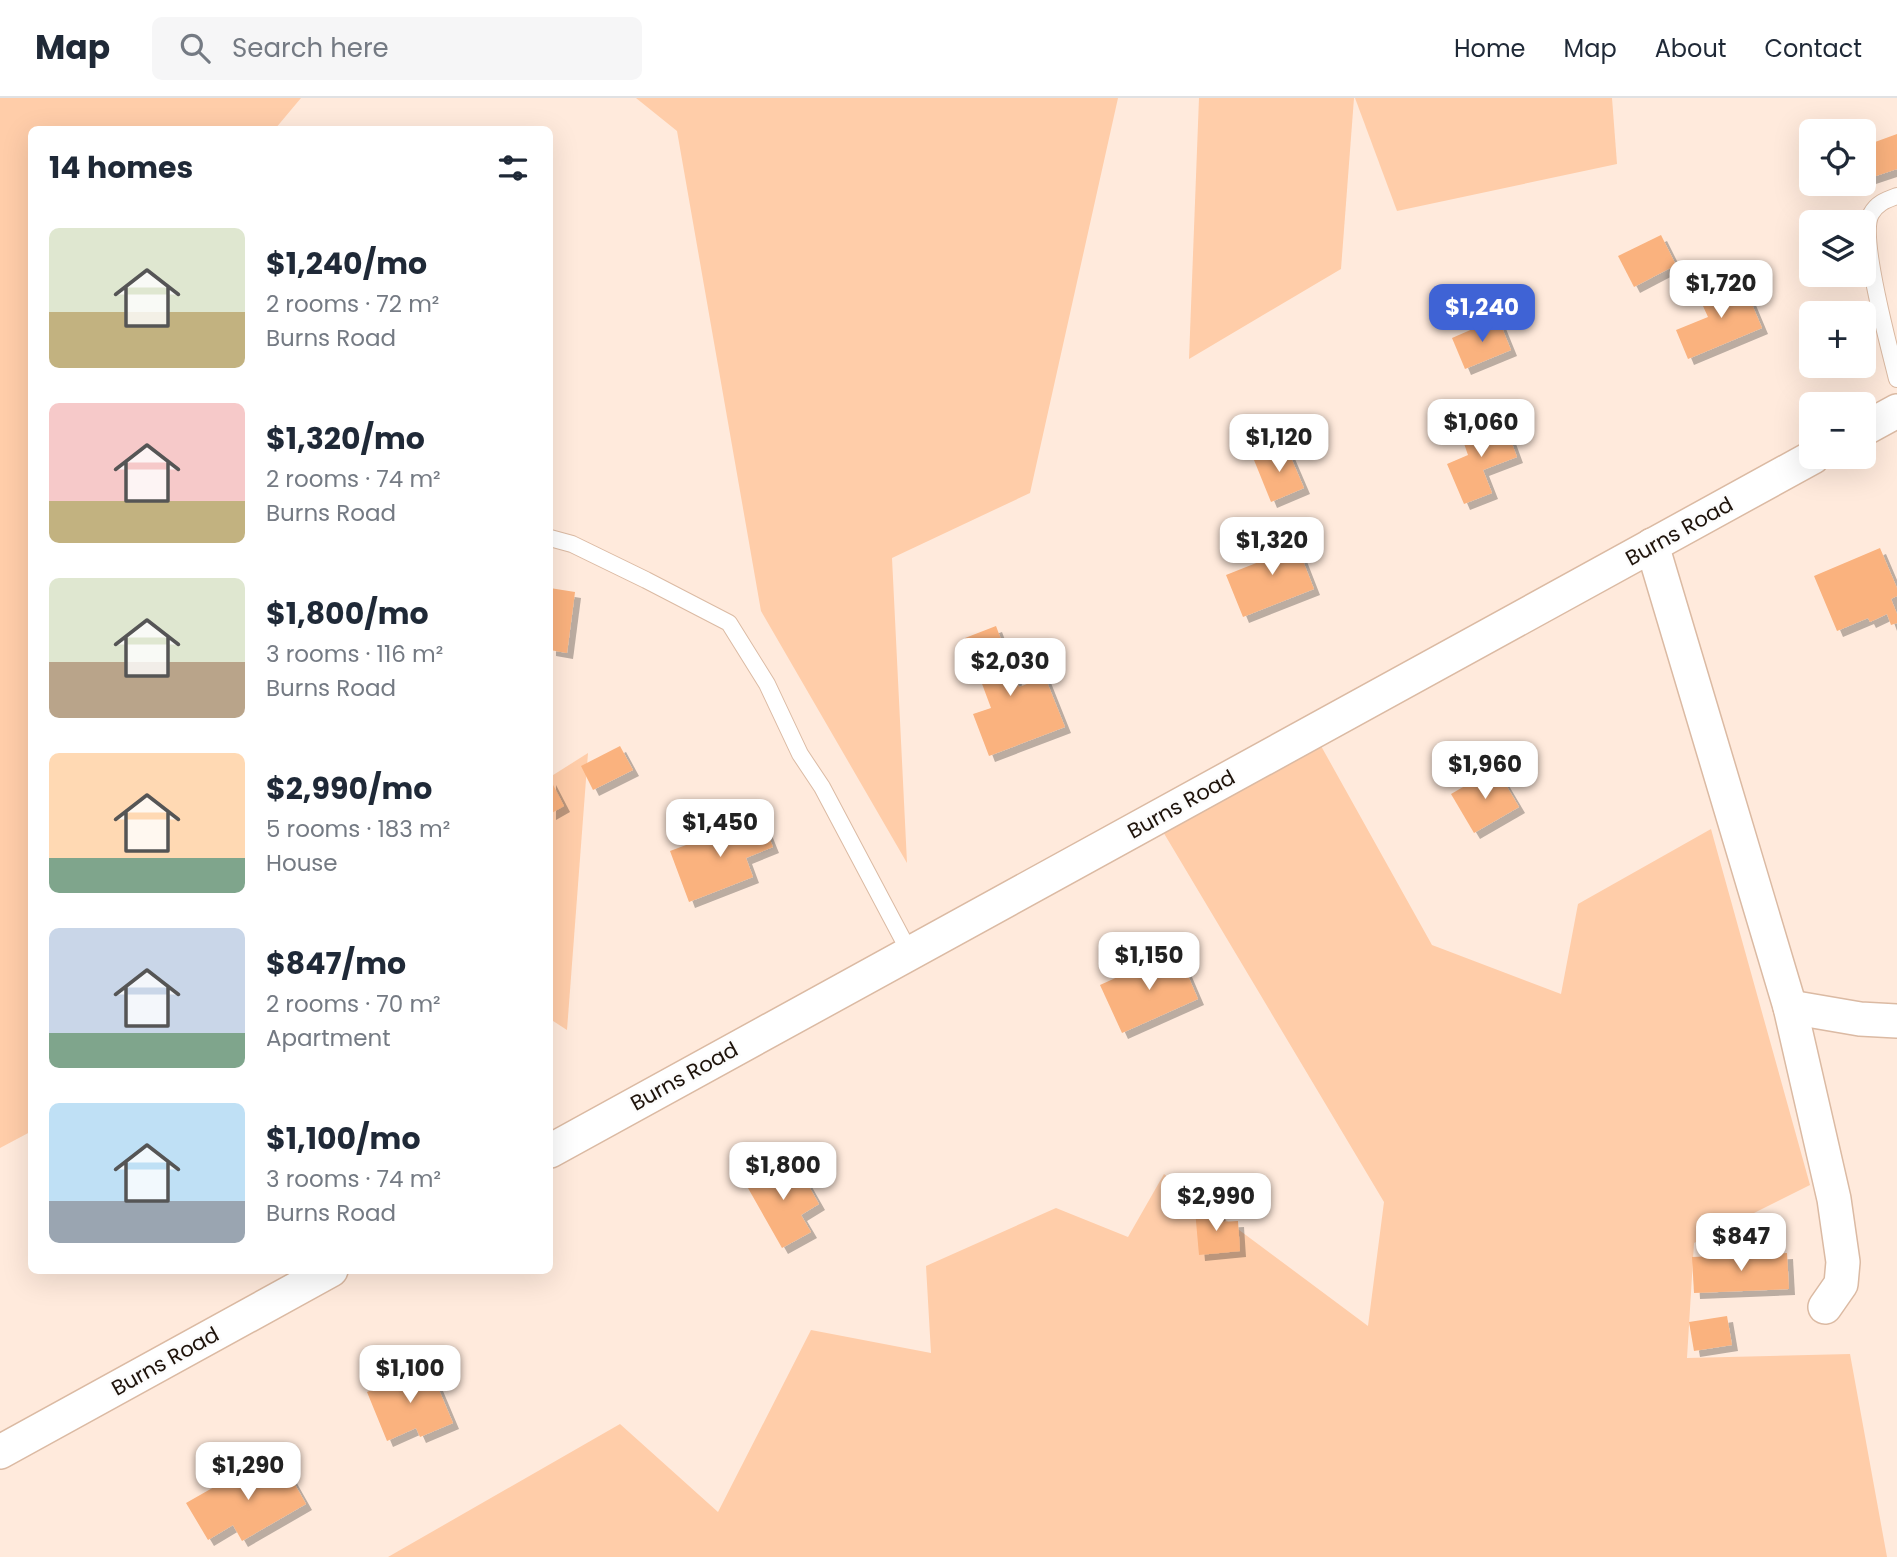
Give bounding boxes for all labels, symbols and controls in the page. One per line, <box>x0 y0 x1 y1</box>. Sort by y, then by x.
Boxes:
search box <box>152 17 642 80</box>
text: Map <box>35 24 110 71</box>
icon: search <box>176 29 214 67</box>
text: Search here <box>232 30 389 66</box>
text: Home <box>1454 32 1526 65</box>
text: Map <box>1564 32 1617 65</box>
text: About <box>1655 32 1726 65</box>
text: Contact <box>1764 32 1862 65</box>
map controls <box>1799 119 1876 469</box>
button: locate <box>1799 119 1876 196</box>
text: 14 homes <box>49 146 193 189</box>
icon: filters <box>494 149 532 187</box>
button: layers <box>1799 210 1876 287</box>
text: $1,240/mo <box>266 242 427 285</box>
icon: home <box>105 256 189 340</box>
pin: $1,720 <box>1664 260 1778 320</box>
text: $1,720 <box>1686 267 1756 299</box>
pin: $1,240 <box>1425 285 1539 344</box>
text: 2 rooms · 72 m² <box>266 288 439 320</box>
text: $1,240 <box>1445 291 1519 323</box>
button: + <box>1799 301 1876 378</box>
text: Burns Road <box>266 322 396 354</box>
button: − <box>1799 392 1876 469</box>
pin: $1,060 <box>1424 400 1538 459</box>
text: $1,060 <box>1443 406 1519 438</box>
pin: $1,120 <box>1222 414 1336 474</box>
text: $1,320/mo <box>266 417 425 460</box>
text: $1,120 <box>1245 421 1313 453</box>
icon: home <box>105 431 189 515</box>
text: 2 rooms · 74 m² <box>266 463 441 495</box>
street label: Burns Road <box>1620 490 1738 572</box>
text: Burns Road <box>266 497 396 529</box>
pin: $1,320 <box>1215 518 1329 577</box>
text: $1,320 <box>1236 524 1308 556</box>
text: $1,800/mo <box>266 592 429 635</box>
icon: home <box>105 606 189 690</box>
text: 3 rooms · 116 m² <box>266 638 443 670</box>
pin: $2,030 <box>953 638 1067 698</box>
text: $2,030 <box>971 645 1049 677</box>
text: Burns Road <box>266 672 396 704</box>
pin: $1,960 <box>1428 742 1542 801</box>
text: $1,960 <box>1448 748 1522 780</box>
street label: Burns Road <box>1122 763 1240 845</box>
text: $2,990/mo <box>266 767 432 810</box>
icon: home <box>105 781 189 865</box>
pin: $1,450 <box>663 800 777 859</box>
text: $1,450 <box>682 806 758 838</box>
text: 5 rooms · 183 m² <box>266 813 450 845</box>
text: House <box>266 847 338 879</box>
pin: $1,150 <box>1092 932 1206 992</box>
text: $1,150 <box>1115 939 1183 971</box>
text: $847/mo <box>266 942 406 985</box>
icon: home <box>105 956 189 1040</box>
text: 2 rooms · 70 m² <box>266 988 441 1020</box>
text: Apartment <box>266 1022 391 1054</box>
street label: Burns Road <box>625 1035 743 1117</box>
text: $1,100/mo <box>266 1117 421 1160</box>
icon: home <box>105 1131 189 1215</box>
pin: $1,800 <box>726 1142 840 1202</box>
text: $1,800 <box>745 1149 821 1181</box>
text: 3 rooms · 74 m² <box>266 1163 441 1195</box>
pin: $2,990 <box>1159 1174 1273 1233</box>
text: $2,990 <box>1177 1180 1255 1212</box>
text: Burns Road <box>266 1197 396 1229</box>
pin: $847 <box>1700 1214 1782 1273</box>
text: $847 <box>1712 1220 1770 1252</box>
street label: Burns Road <box>106 1320 224 1402</box>
pin: $1,100 <box>353 1346 467 1405</box>
text: $1,100 <box>375 1352 445 1384</box>
pin: $1,290 <box>191 1442 305 1502</box>
text: $1,290 <box>212 1449 284 1481</box>

